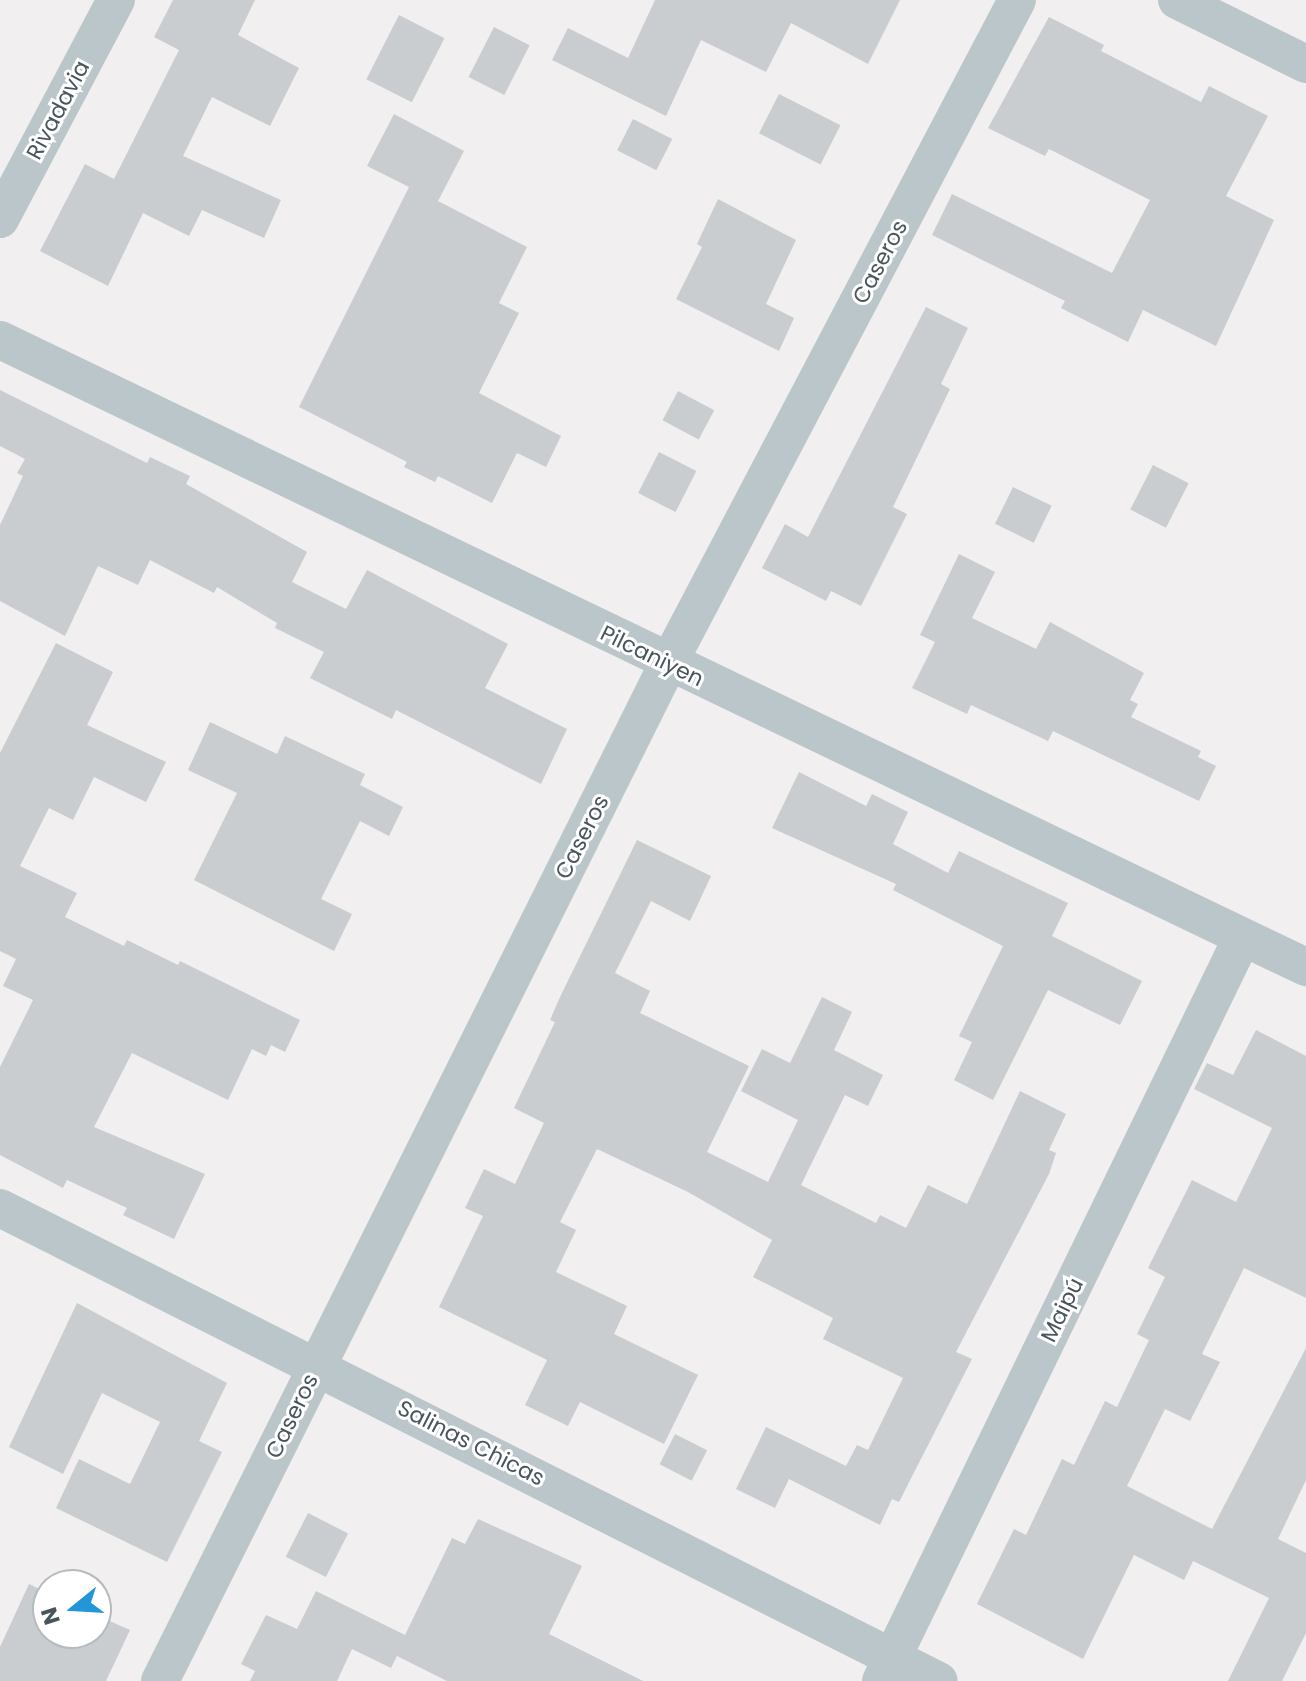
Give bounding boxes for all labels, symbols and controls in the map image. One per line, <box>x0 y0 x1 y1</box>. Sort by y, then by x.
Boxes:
street label: Rivadavia <box>21 56 95 164</box>
street label: Caseros <box>847 216 913 308</box>
street label: Pilcaniyen <box>596 620 708 692</box>
street label: Caseros <box>550 791 614 883</box>
street label: Maipú <box>1035 1274 1089 1346</box>
street label: Caseros <box>260 1369 324 1463</box>
street label: Salinas Chicas <box>393 1395 549 1491</box>
north arrow <box>32 1569 112 1649</box>
text: N <box>33 1603 68 1629</box>

